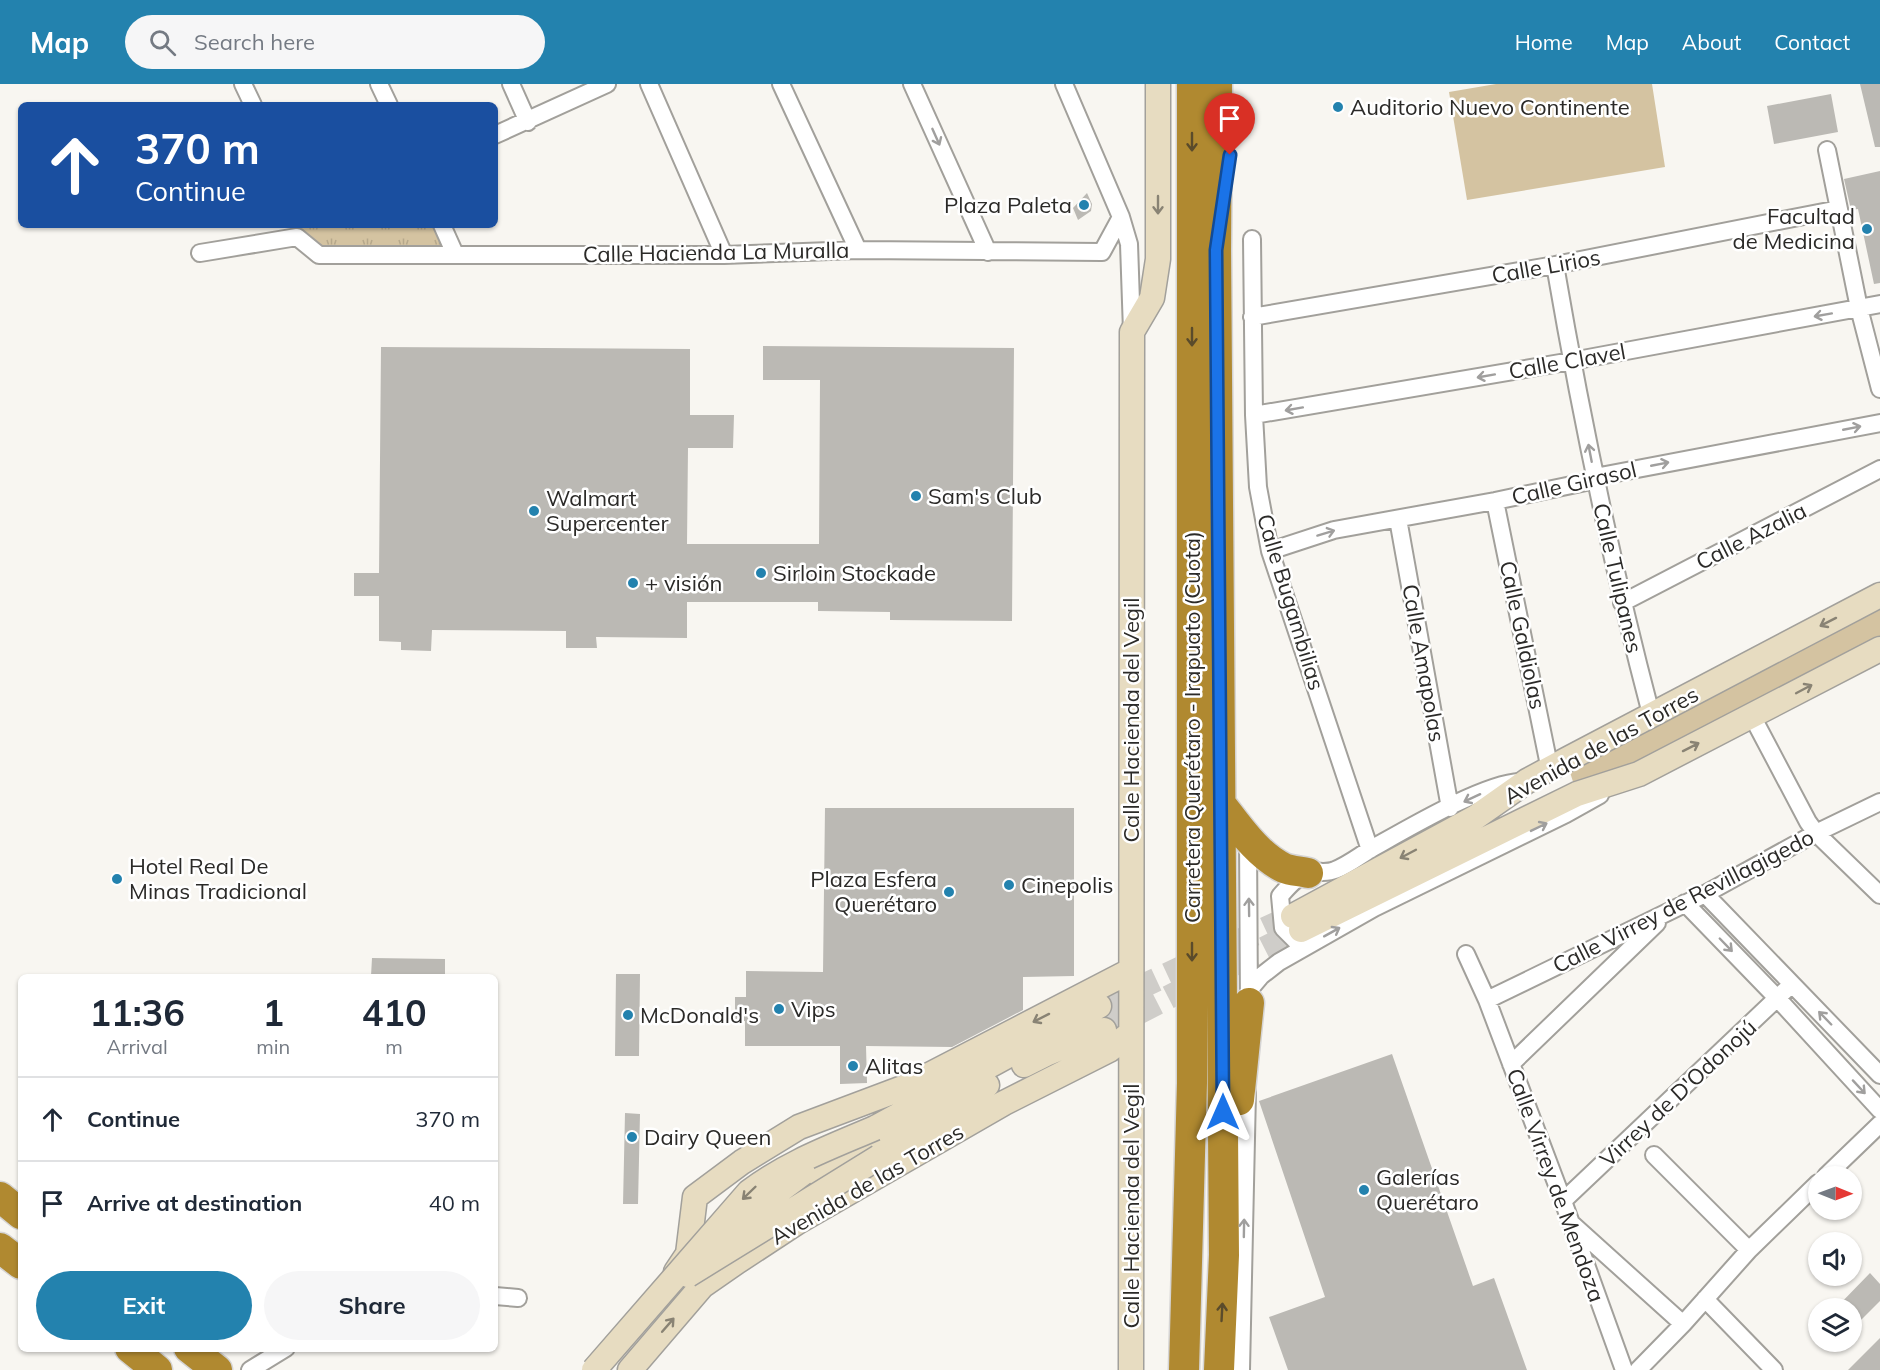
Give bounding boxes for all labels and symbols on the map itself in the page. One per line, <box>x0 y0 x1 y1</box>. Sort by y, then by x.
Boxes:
pin <box>1204 93 1255 155</box>
place label: Auditorio Nuevo Continente <box>1350 93 1630 121</box>
marker: Auditorio Nuevo Continente <box>1331 100 1345 114</box>
one-way arrow <box>931 128 943 146</box>
one-way arrow <box>1186 132 1198 152</box>
place label: Plaza Paleta <box>944 191 1072 219</box>
one-way arrow <box>1152 195 1164 215</box>
marker: Plaza Paleta <box>1077 198 1091 212</box>
place label: Facultad de Medicina <box>1733 202 1855 255</box>
marker: Facultad de Medicina <box>1860 222 1874 236</box>
street label: Calle Hacienda La Muralla <box>583 236 849 268</box>
street label: Calle Lirios <box>1489 243 1603 289</box>
one-way arrow <box>1813 310 1833 321</box>
one-way arrow <box>1186 327 1198 347</box>
street label: Calle Clavel <box>1506 337 1628 385</box>
one-way arrow <box>1477 370 1496 381</box>
one-way arrow <box>1285 403 1304 414</box>
one-way arrow <box>1842 423 1861 434</box>
one-way arrow <box>1584 444 1595 463</box>
street label: Calle Girasol <box>1509 455 1639 511</box>
one-way arrow <box>1650 458 1670 469</box>
place label: Sam's Club <box>928 482 1042 510</box>
place label: Walmart Supercenter <box>546 484 669 537</box>
marker: Sam's Club <box>909 489 923 503</box>
street label: Calle Azalia <box>1691 496 1811 576</box>
street label: Calle Tulipanes <box>1587 500 1649 656</box>
marker: Walmart Supercenter <box>527 504 541 518</box>
street label: Calle Bugambilias <box>1251 511 1331 693</box>
one-way arrow <box>1316 527 1335 538</box>
street label: Carretera Querétaro - Irapuato (Cuota) <box>1178 531 1206 923</box>
street label: Calle Galdiolas <box>1494 558 1552 712</box>
place label: Sirloin Stockade <box>773 559 936 587</box>
marker: Sirloin Stockade <box>754 566 768 580</box>
place label: + visión <box>645 569 722 597</box>
marker: + visión <box>626 576 640 590</box>
street label: Calle Amapolas <box>1396 582 1452 744</box>
street label: Calle Hacienda del Vegil <box>1117 597 1145 843</box>
one-way arrow <box>1820 616 1837 628</box>
street label: Avenida de las Torres <box>1499 680 1703 810</box>
one-way arrow <box>1794 683 1812 694</box>
one-way arrow <box>1681 741 1699 752</box>
one-way arrow <box>1463 792 1481 804</box>
one-way arrow <box>1530 821 1548 832</box>
street label: Calle Virrey de Revillagigedo <box>1548 823 1818 979</box>
one-way arrow <box>1399 849 1417 860</box>
place label: Hotel Real De Minas Tradicional <box>129 852 307 905</box>
place label: Plaza Esfera Querétaro <box>810 865 937 918</box>
place label: Cinepolis <box>1021 871 1113 899</box>
marker: Hotel Real De Minas Tradicional <box>110 872 124 886</box>
marker: Cinepolis <box>1002 878 1016 892</box>
marker: Plaza Esfera Querétaro <box>942 885 956 899</box>
one-way arrow <box>1243 897 1255 917</box>
one-way arrow <box>1323 926 1340 938</box>
one-way arrow <box>1719 937 1733 952</box>
one-way arrow <box>1186 942 1198 962</box>
place label: Vips <box>791 995 836 1023</box>
place label: McDonald's <box>640 1001 759 1029</box>
marker: Vips <box>772 1002 786 1016</box>
marker: McDonald's <box>621 1008 635 1022</box>
one-way arrow <box>1817 1010 1832 1025</box>
one-way arrow <box>1033 1013 1051 1024</box>
street label: Virrey de D'Odonojú <box>1594 1013 1762 1173</box>
place label: Alitas <box>865 1052 923 1080</box>
marker: Alitas <box>846 1059 860 1073</box>
street label: Calle Virrey de Mendoza <box>1501 1064 1611 1306</box>
one-way arrow <box>1852 1079 1866 1094</box>
position arrow <box>1191 1080 1255 1144</box>
street label: Calle Hacienda del Vegil <box>1117 1083 1145 1329</box>
street label: Avenida de las Torres <box>766 1117 968 1251</box>
place label: Dairy Queen <box>644 1123 771 1151</box>
marker: Dairy Queen <box>625 1130 639 1144</box>
place label: Galerías Querétaro <box>1376 1163 1479 1216</box>
north arrow <box>1808 1166 1862 1220</box>
marker: Galerías Querétaro <box>1357 1183 1371 1197</box>
one-way arrow <box>742 1186 757 1200</box>
one-way arrow <box>1238 1218 1250 1238</box>
one-way arrow <box>1216 1302 1227 1322</box>
one-way arrow <box>661 1318 675 1333</box>

